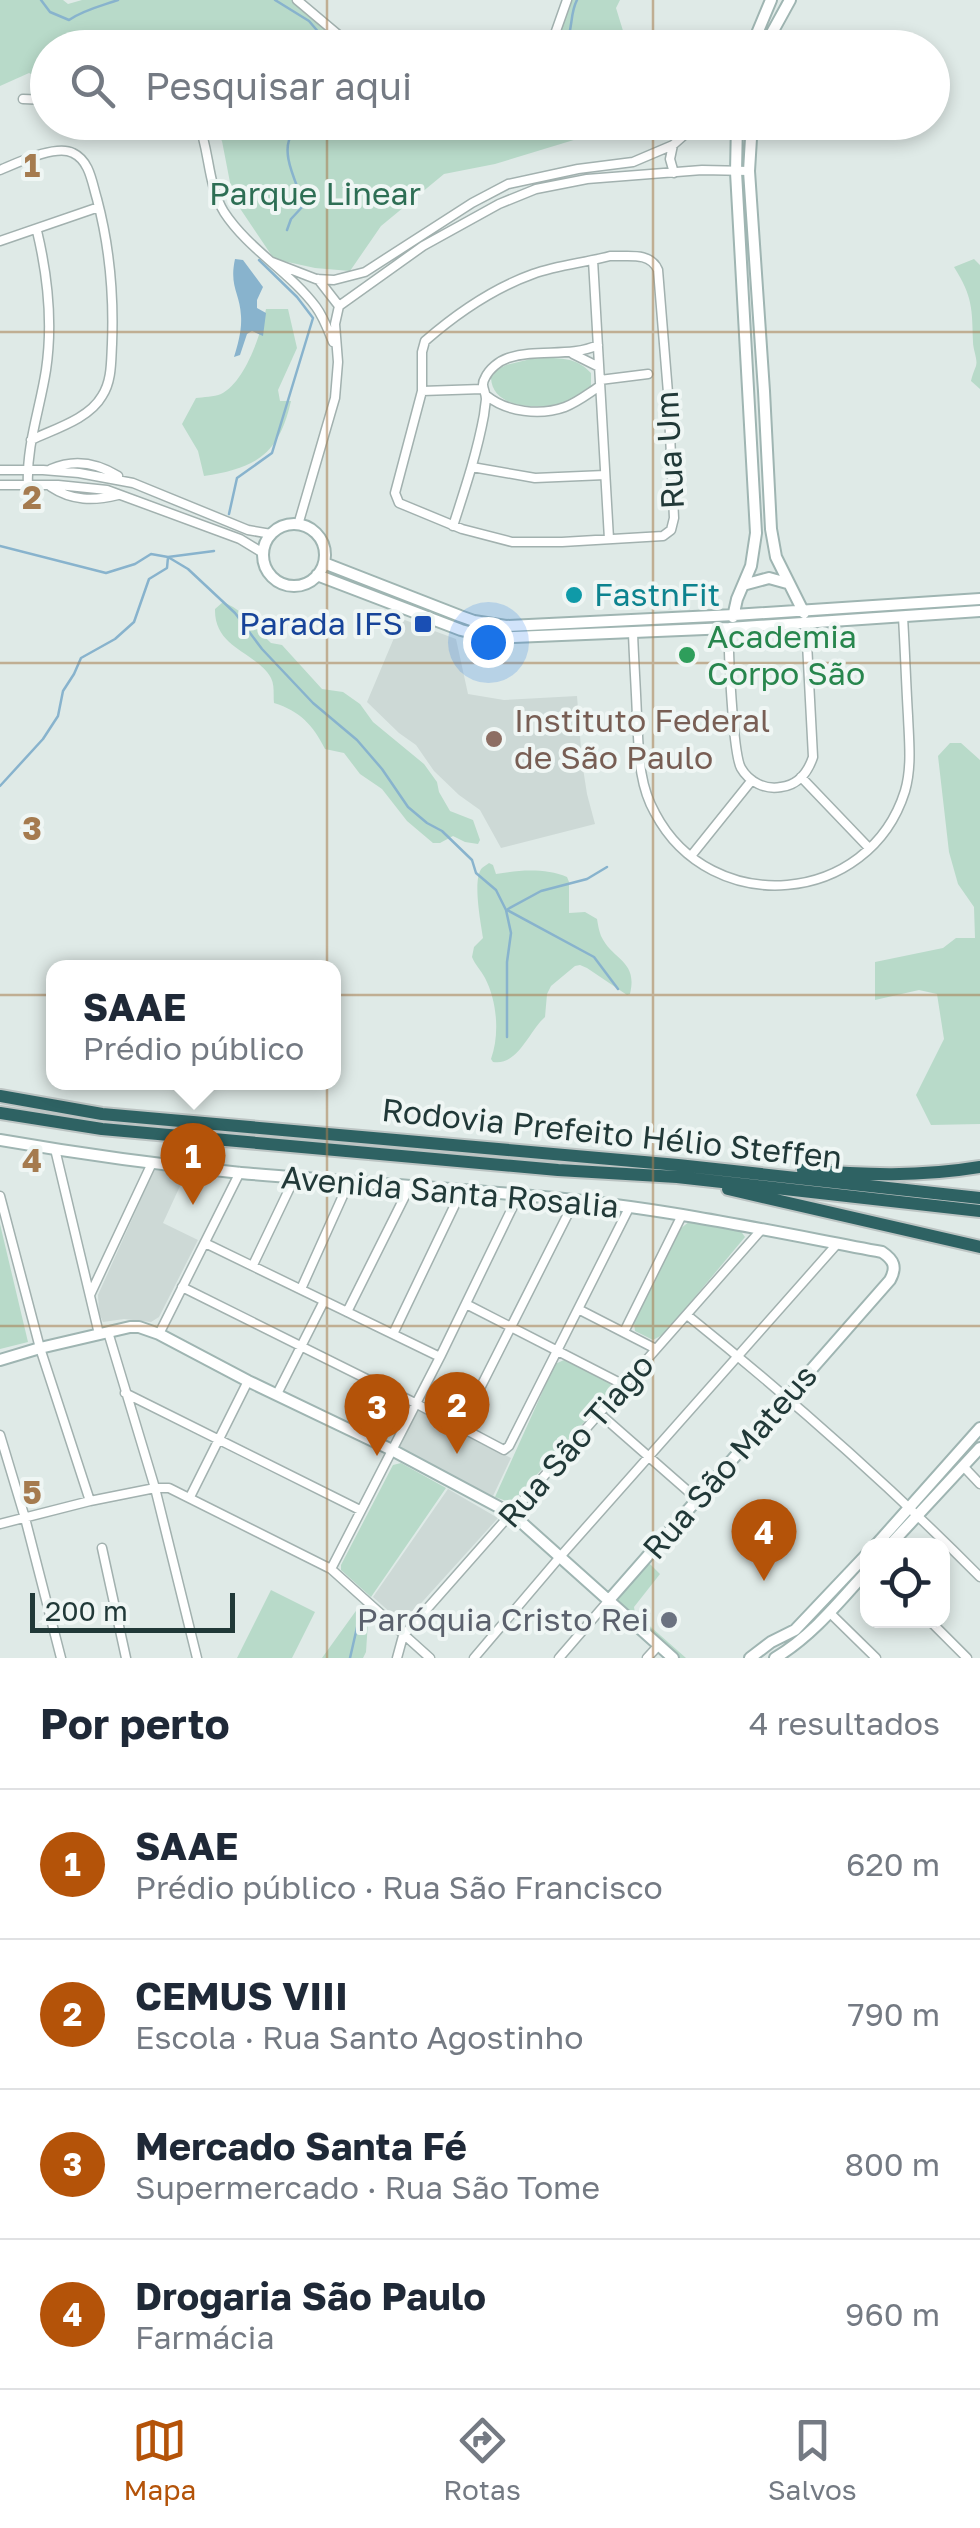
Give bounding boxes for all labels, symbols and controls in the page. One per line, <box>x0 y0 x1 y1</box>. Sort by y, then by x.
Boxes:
search box <box>30 30 950 140</box>
icon: search <box>65 58 120 113</box>
text: Pesquisar aqui <box>145 63 412 108</box>
text: 1 <box>24 146 40 184</box>
park label: Parque Linear <box>209 174 421 212</box>
street label: Rua Um <box>647 390 691 510</box>
text: 2 <box>22 478 42 516</box>
place label: FastnFit <box>594 575 720 613</box>
marker: FastnFit <box>563 584 585 606</box>
place label: Parada IFS <box>239 604 403 642</box>
marker: Parada IFS <box>412 613 434 635</box>
your location <box>463 617 514 668</box>
place label: Academia Corpo São <box>707 617 865 692</box>
marker: Academia Corpo São <box>676 644 698 666</box>
place label: Instituto Federal de São Paulo <box>514 701 770 776</box>
marker: Instituto Federal de São Paulo <box>483 728 505 750</box>
text: 3 <box>22 809 42 847</box>
popup <box>46 960 341 1090</box>
text: SAAE <box>83 984 186 1029</box>
text: Prédio público <box>83 1029 304 1067</box>
street label: Rodovia Prefeito Hélio Steffen <box>380 1090 844 1176</box>
pin: 1 <box>160 1122 226 1205</box>
text: 4 <box>22 1141 42 1179</box>
street label: Avenida Santa Rosalia <box>280 1157 620 1225</box>
street label: Rua São Tiago <box>489 1346 661 1535</box>
street label: Rua São Mateus <box>634 1356 824 1566</box>
pin: 2 <box>424 1372 490 1454</box>
pin: 3 <box>344 1374 410 1456</box>
text: 5 <box>22 1473 42 1511</box>
pin: 4 <box>732 1498 796 1581</box>
map controls <box>860 1538 950 1628</box>
button: locate <box>860 1538 950 1628</box>
scale bar <box>30 1588 235 1632</box>
text: 200 m <box>45 1594 128 1627</box>
place label: Paróquia Cristo Rei <box>357 1600 649 1638</box>
marker: Paróquia Cristo Rei <box>658 1609 680 1631</box>
text: Por perto <box>40 1698 230 1748</box>
text: 4 resultados <box>749 1704 940 1742</box>
text: SAAE <box>135 1823 239 1868</box>
text: 1 <box>64 1845 81 1883</box>
text: 620 m <box>846 1845 940 1883</box>
text: Prédio público · Rua São Francisco <box>135 1868 663 1906</box>
text: CEMUS VIII <box>135 1973 348 2018</box>
text: 2 <box>63 1995 82 2033</box>
text: 790 m <box>848 1995 940 2033</box>
text: Escola · Rua Santo Agostinho <box>135 2018 583 2056</box>
text: Mercado Santa Fé <box>135 2123 467 2168</box>
text: 3 <box>63 2145 82 2183</box>
text: 800 m <box>844 2145 940 2183</box>
text: Supermercado · Rua São Tome <box>135 2168 600 2206</box>
text: Drogaria São Paulo <box>135 2273 486 2318</box>
text: 4 <box>62 2295 83 2333</box>
text: 960 m <box>845 2295 940 2333</box>
text: Farmácia <box>135 2318 274 2356</box>
tab: Mapa <box>123 2413 196 2506</box>
tab: Rotas <box>443 2413 521 2506</box>
tab: Salvos <box>768 2413 857 2506</box>

